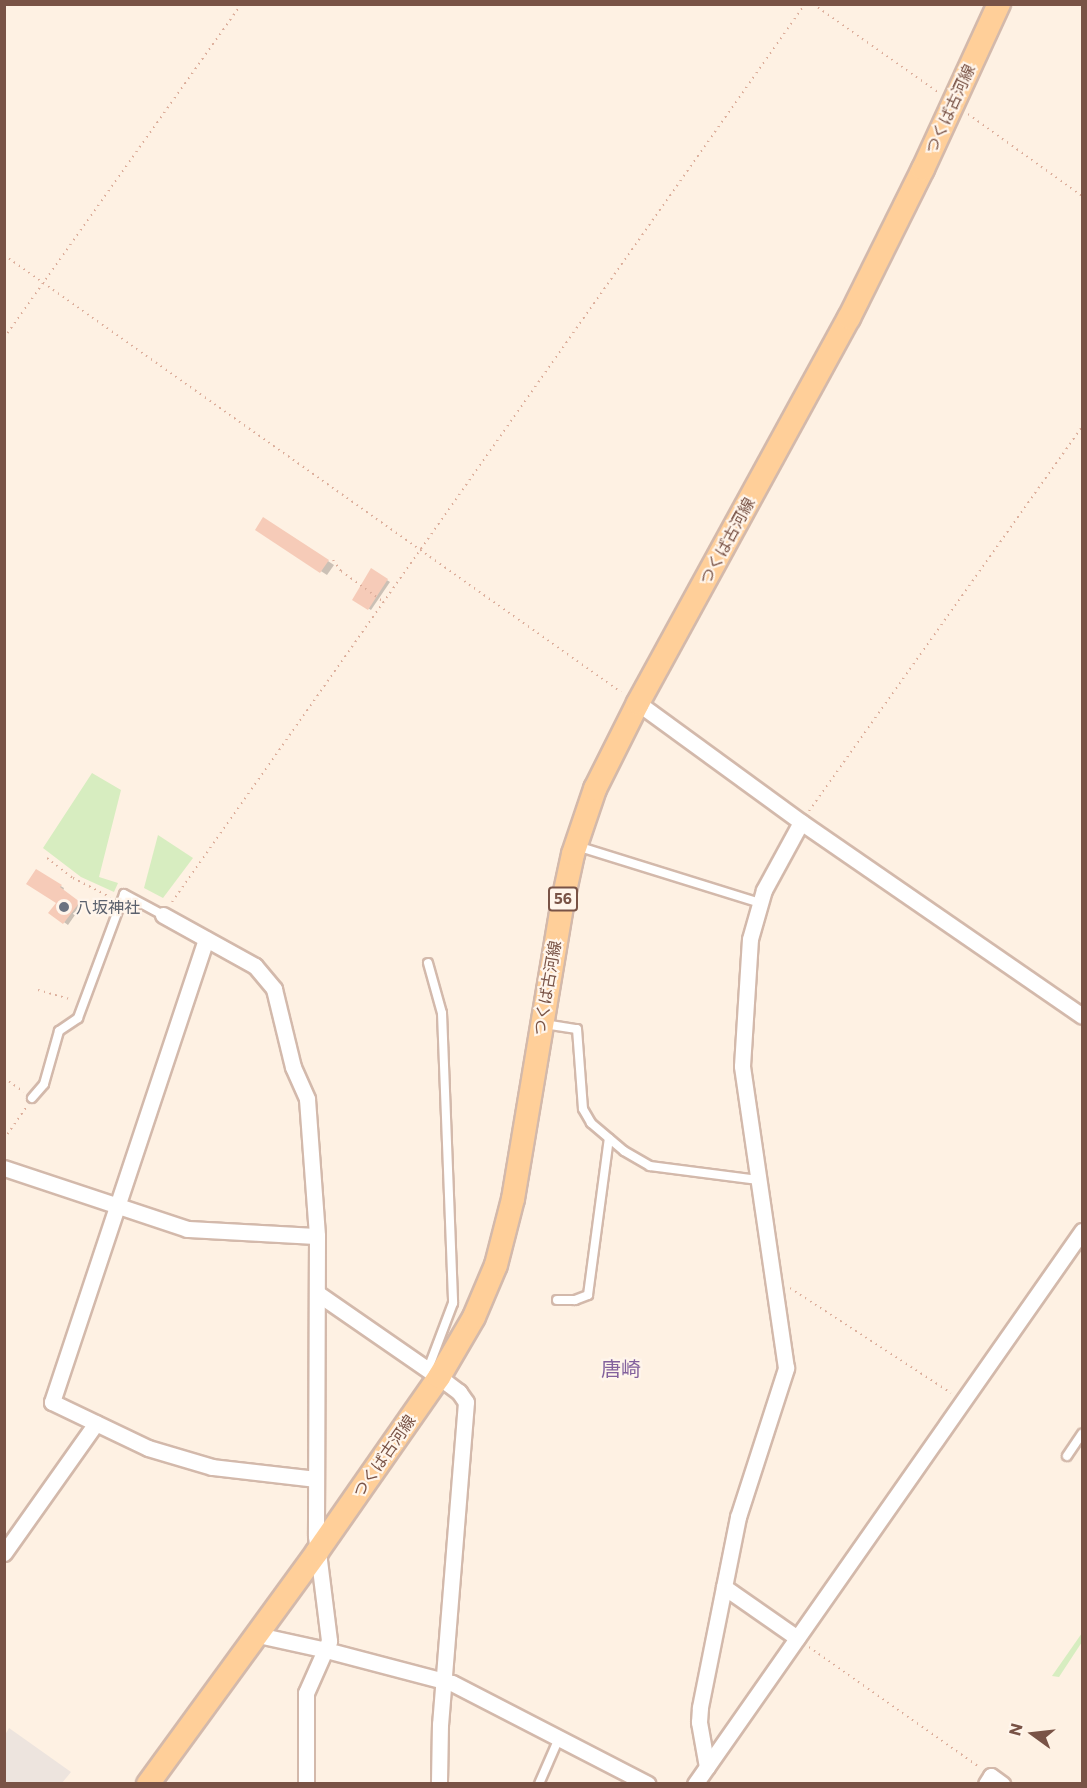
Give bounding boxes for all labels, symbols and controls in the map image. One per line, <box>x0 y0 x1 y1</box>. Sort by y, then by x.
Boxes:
street label: つくば古河線 <box>921 61 979 157</box>
street label: つくば古河線 <box>695 494 759 588</box>
road number: 56 <box>548 887 578 911</box>
place label: 八坂神社 <box>76 897 140 917</box>
marker: 八坂神社 <box>57 900 71 914</box>
street label: つくば古河線 <box>529 939 565 1037</box>
district label: 唐崎 <box>601 1356 641 1380</box>
street label: つくば古河線 <box>349 1411 419 1501</box>
north arrow <box>1003 1704 1063 1764</box>
text: N <box>1004 1721 1026 1737</box>

